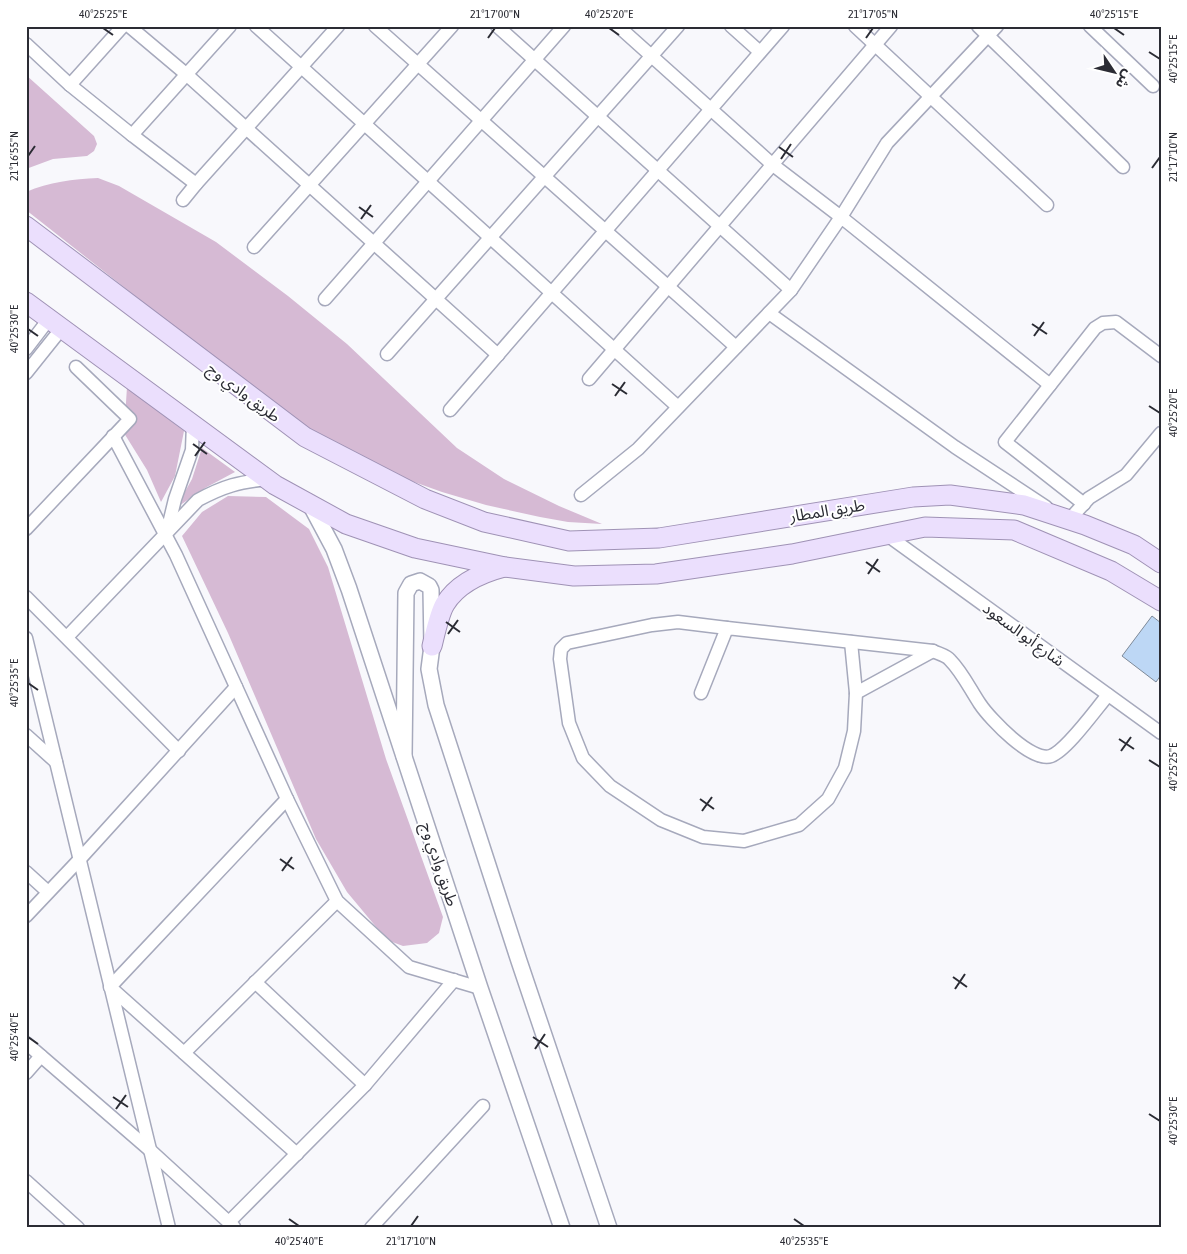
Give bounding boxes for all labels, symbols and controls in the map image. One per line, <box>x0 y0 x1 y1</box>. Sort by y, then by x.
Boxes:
text: 40°25'25"E <box>79 7 127 21</box>
text: 21°17'00"N <box>470 7 520 21</box>
text: 40°25'20"E <box>585 7 633 21</box>
text: 21°17'05"N <box>848 7 898 21</box>
text: 40°25'15"E <box>1090 7 1138 21</box>
text: 40°25'15"E <box>1166 35 1180 83</box>
north arrow <box>1090 48 1140 98</box>
text: ش <box>1113 67 1137 92</box>
text: 21°16'55"N <box>7 131 21 181</box>
text: 21°17'10"N <box>1166 132 1180 182</box>
text: 40°25'30"E <box>7 305 21 353</box>
street label: طريق وادي وج <box>201 359 284 429</box>
text: 40°25'20"E <box>1166 389 1180 437</box>
street label: طريق المطار <box>787 495 866 527</box>
street label: شارع أبو السعود <box>977 598 1068 673</box>
text: 40°25'35"E <box>7 659 21 707</box>
text: 40°25'25"E <box>1166 743 1180 791</box>
street label: طريق وادي وج <box>414 820 462 910</box>
text: 40°25'40"E <box>7 1013 21 1061</box>
text: 40°25'30"E <box>1166 1097 1180 1145</box>
text: 40°25'40"E <box>275 1234 323 1248</box>
text: 21°17'10"N <box>386 1234 436 1248</box>
text: 40°25'35"E <box>780 1234 828 1248</box>

